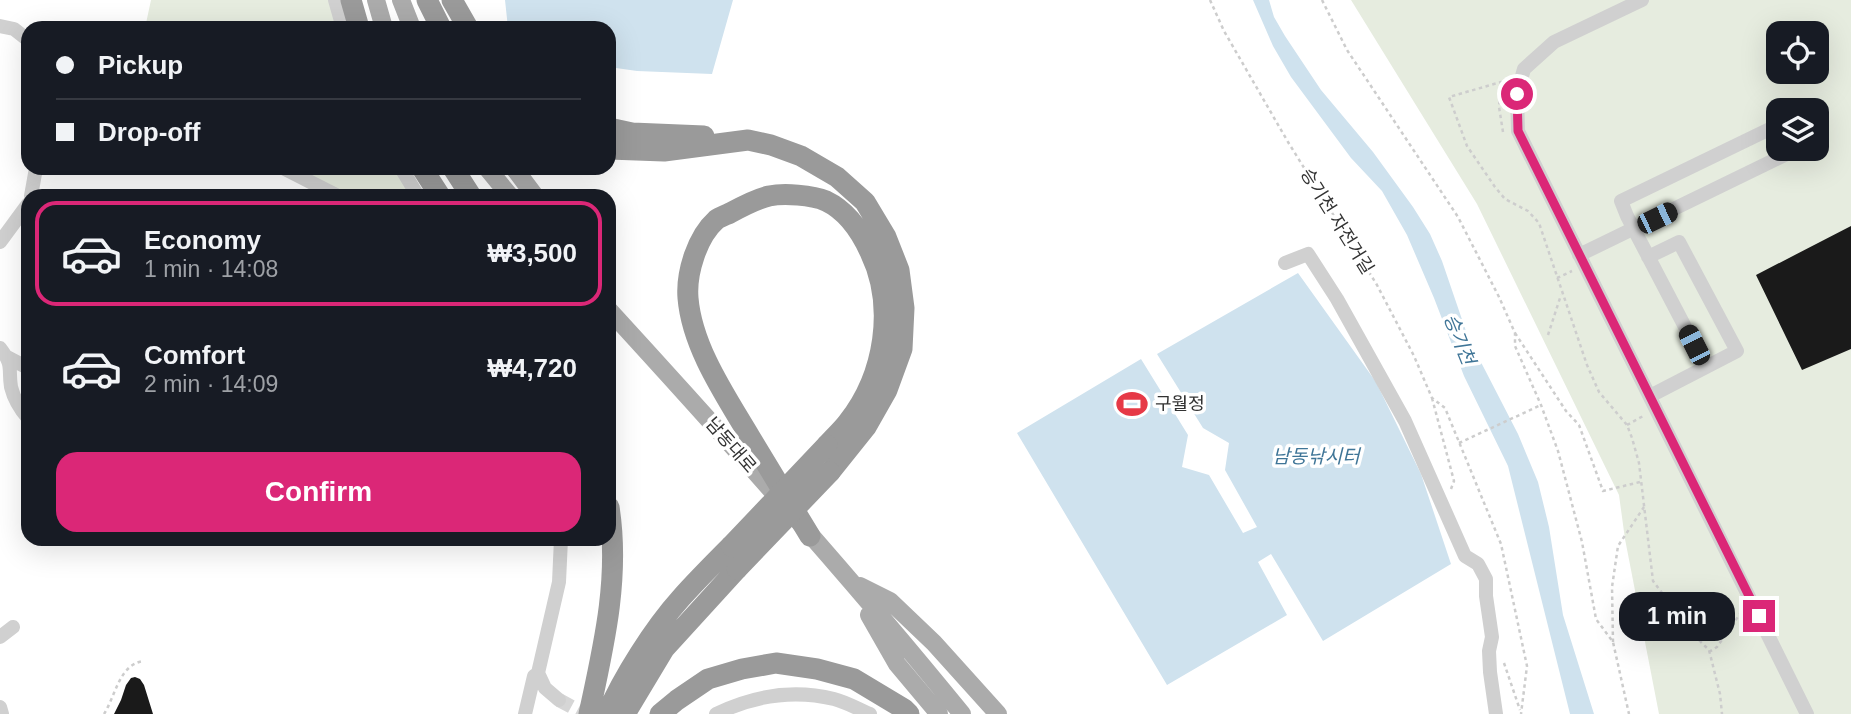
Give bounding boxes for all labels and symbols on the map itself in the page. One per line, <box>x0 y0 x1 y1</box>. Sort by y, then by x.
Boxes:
route start <box>1501 78 1533 110</box>
street label: 승기천 자전거길 <box>1296 164 1378 278</box>
car <box>1634 199 1681 237</box>
water label: 승기천 <box>1440 311 1480 369</box>
car <box>1676 322 1713 368</box>
sports icon: 구월정 <box>1115 387 1149 421</box>
place label: 구월정 <box>1155 394 1205 414</box>
street label: 남동대로 <box>702 413 760 477</box>
water label: 남동낚시터 <box>1272 446 1362 467</box>
callout: 1 min <box>1619 592 1734 640</box>
route end <box>1743 600 1775 632</box>

